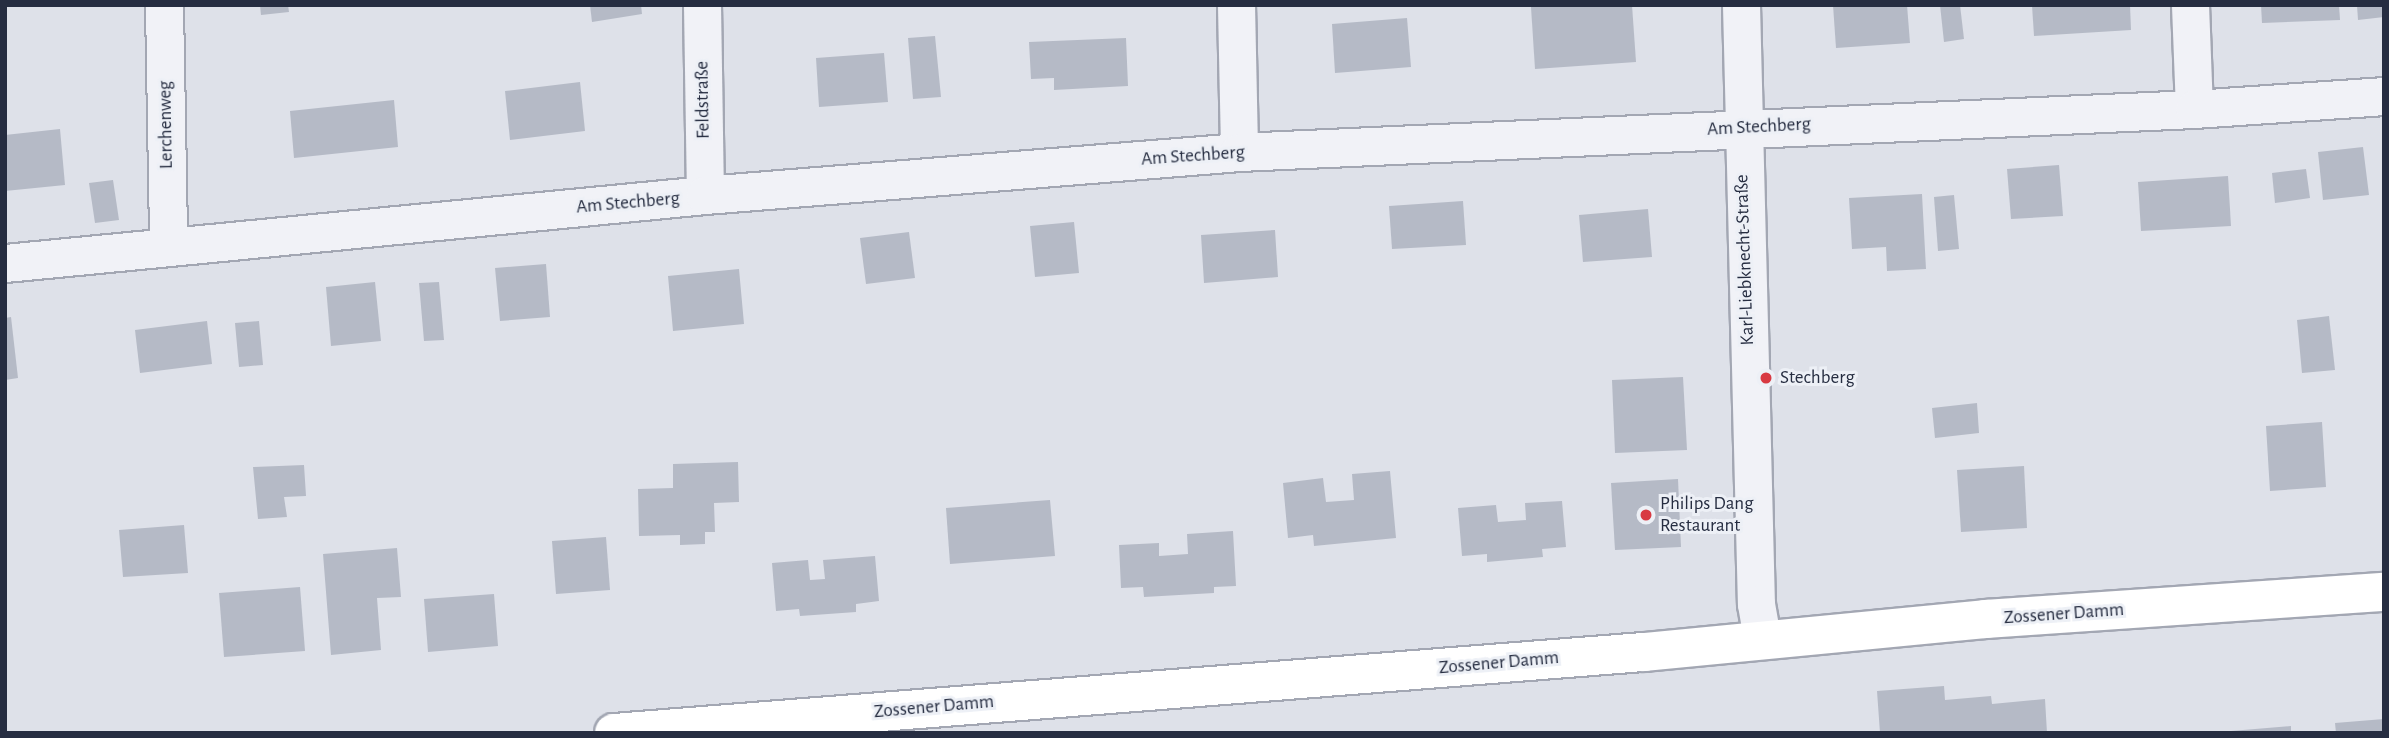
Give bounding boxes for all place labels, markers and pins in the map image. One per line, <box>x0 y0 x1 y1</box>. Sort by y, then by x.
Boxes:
place label: Stechberg <box>1780 367 1855 389</box>
marker: Stechberg <box>1758 370 1774 386</box>
place label: Philips Dang Restaurant <box>1660 493 1753 537</box>
marker: Philips Dang Restaurant <box>1638 507 1654 523</box>

